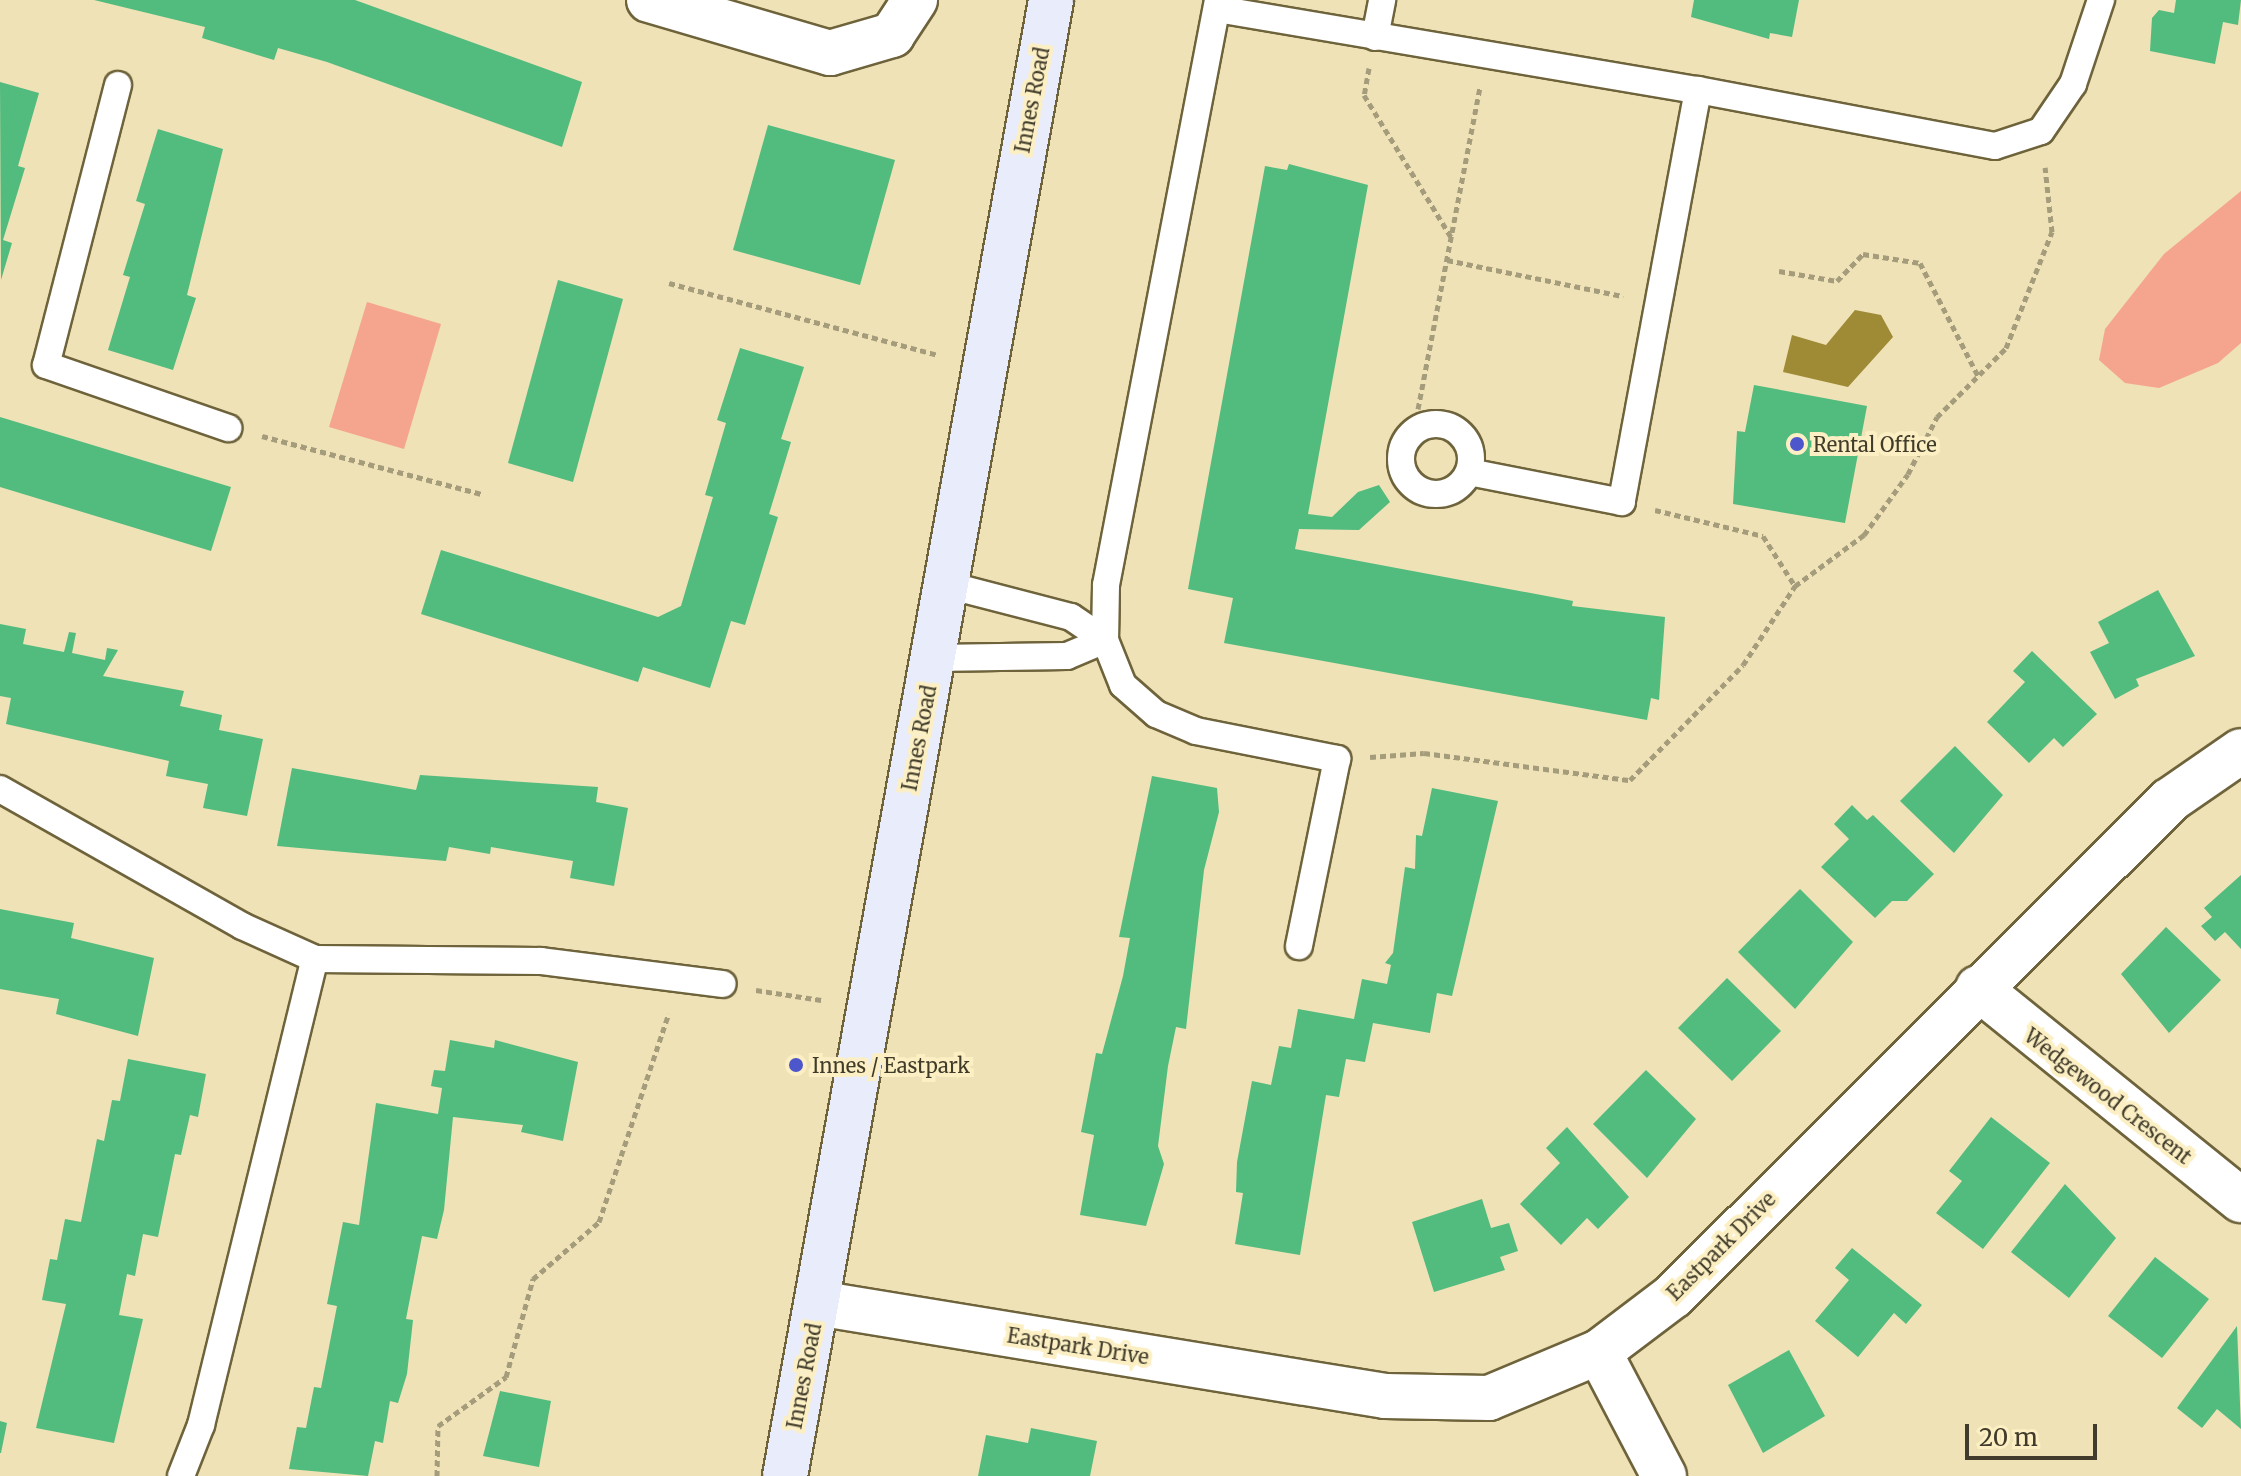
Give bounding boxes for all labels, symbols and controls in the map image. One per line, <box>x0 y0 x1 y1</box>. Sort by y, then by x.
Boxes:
street label: Innes Road <box>1010 45 1054 155</box>
place label: Rental Office <box>1813 432 1937 456</box>
marker: Rental Office <box>1788 435 1806 453</box>
street label: Innes Road <box>897 683 941 793</box>
street label: Wedgewood Crescent <box>2020 1023 2196 1169</box>
place label: Innes / Eastpark <box>812 1053 970 1077</box>
marker: Innes / Eastpark <box>787 1056 805 1074</box>
street label: Eastpark Drive <box>1662 1187 1780 1305</box>
street label: Innes Road <box>782 1321 826 1431</box>
street label: Eastpark Drive <box>1005 1323 1151 1369</box>
scale bar <box>1969 1408 2101 1458</box>
text: 20 m <box>1979 1422 2038 1453</box>

